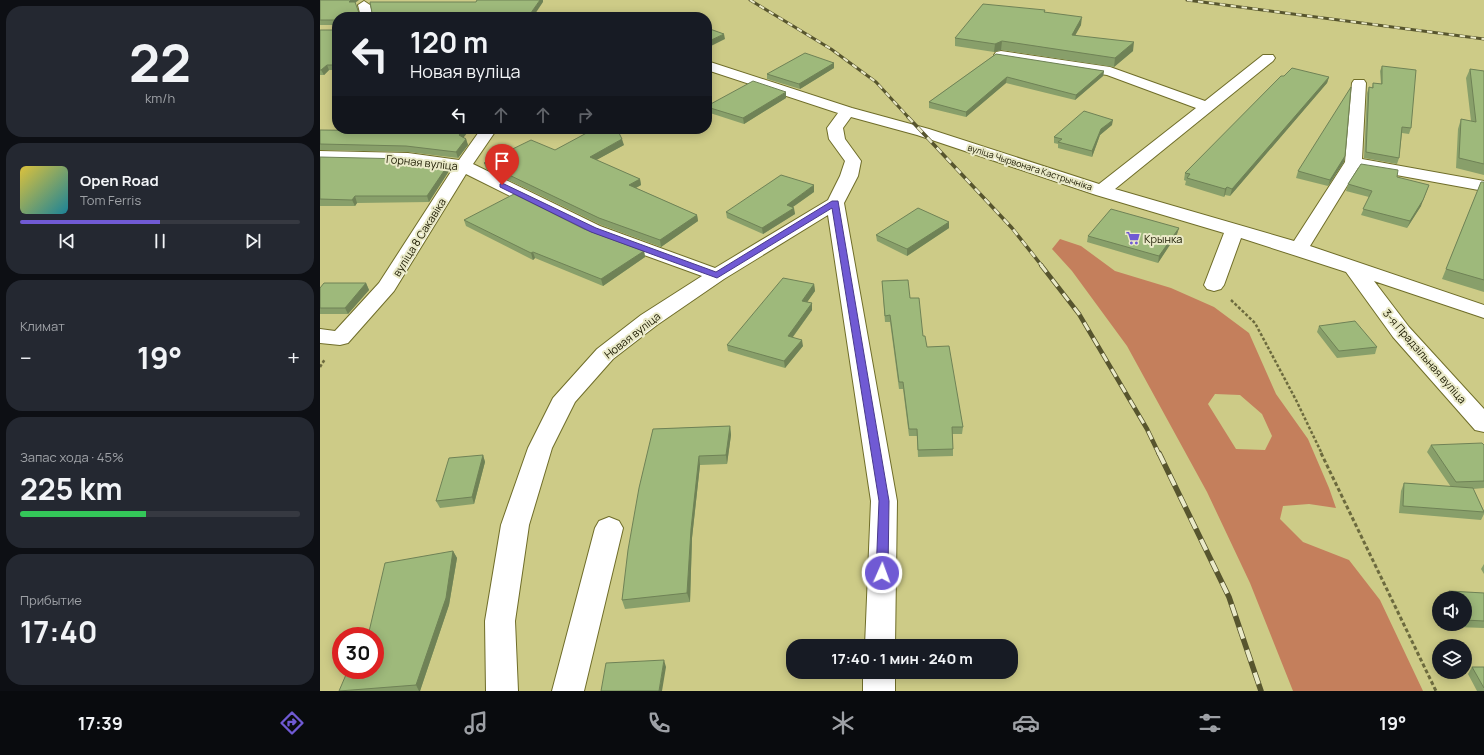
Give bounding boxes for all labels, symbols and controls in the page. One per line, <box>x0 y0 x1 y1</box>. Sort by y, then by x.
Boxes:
text: 120 m <box>410 23 488 61</box>
text: 22 <box>129 27 191 98</box>
icon: left <box>344 28 396 80</box>
text: Новая вуліца <box>410 59 521 83</box>
text: km/h <box>145 89 175 107</box>
icon: left <box>448 104 470 126</box>
icon: ahead <box>490 104 512 126</box>
icon: ahead <box>532 104 554 126</box>
icon: right <box>574 104 596 126</box>
street label: вуліца Чырвонага Кастрычніка <box>966 141 1094 193</box>
pin <box>485 144 519 185</box>
icon: arrive <box>491 150 513 172</box>
street label: Горная вуліца <box>385 151 459 173</box>
text: Open Road <box>80 170 159 191</box>
text: Tom Ferris <box>80 191 141 209</box>
street label: вуліца 8 Сакавіка <box>389 195 449 279</box>
icon: previous <box>56 230 78 252</box>
icon: pause <box>149 230 171 252</box>
icon: next <box>242 230 264 252</box>
supermarket icon: Крынка <box>1125 230 1141 246</box>
place label: Крынка <box>1144 231 1182 246</box>
street label: 3-я Прадзільная вуліца <box>1380 306 1470 406</box>
street label: Новая вуліца <box>601 308 663 362</box>
text: Климат <box>20 317 65 335</box>
text: 19° <box>137 337 182 378</box>
text: − <box>20 343 32 373</box>
text: + <box>287 343 300 373</box>
text: Запас хода · 45% <box>20 448 124 466</box>
text: 225 km <box>20 468 122 509</box>
position arrow <box>861 552 903 594</box>
text: Прибытие <box>20 591 82 609</box>
map controls <box>1432 591 1472 679</box>
button: sound <box>1432 591 1472 631</box>
text: 17:40 <box>20 611 97 652</box>
speed limit sign: 30 <box>332 627 384 679</box>
button: layers <box>1432 639 1472 679</box>
text: 17:40 · 1 мин · 240 m <box>831 648 973 669</box>
icon: directions <box>278 709 306 737</box>
icon: music <box>462 709 490 737</box>
icon: phone <box>645 709 673 737</box>
icon: climate <box>829 709 857 737</box>
icon: car <box>1012 709 1040 737</box>
icon: filters <box>1196 709 1224 737</box>
text: 17:39 <box>78 711 123 735</box>
text: 19° <box>1379 711 1406 735</box>

